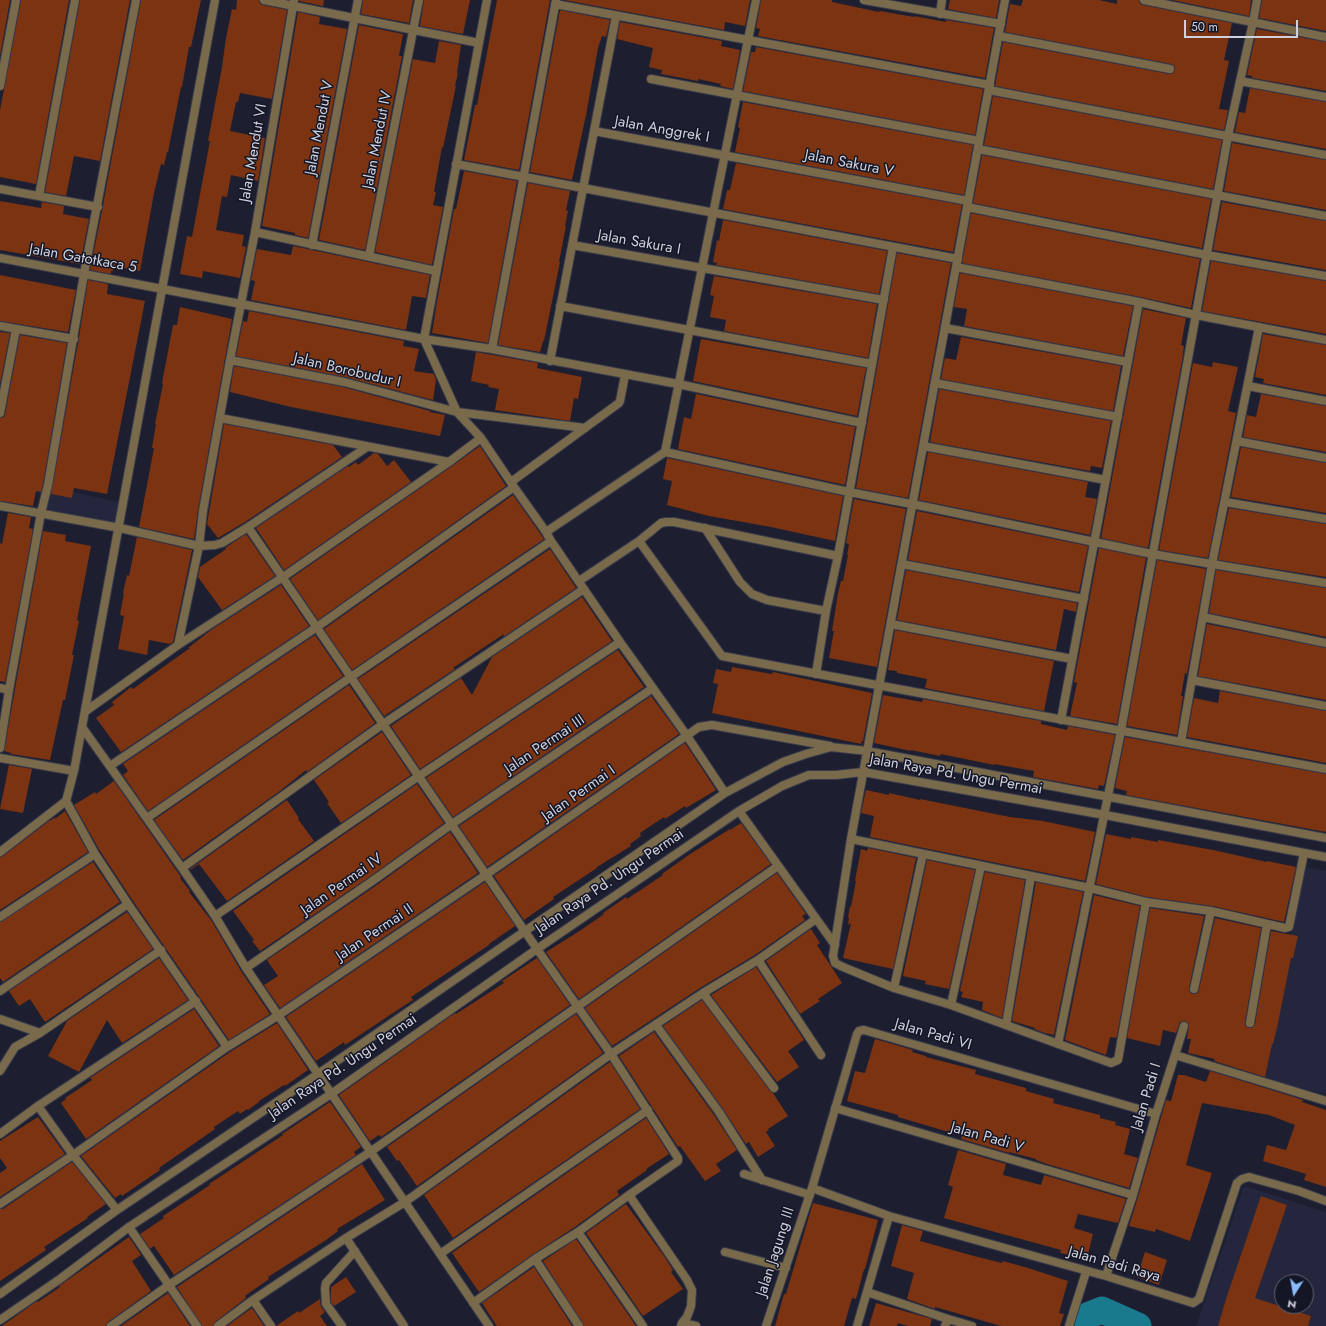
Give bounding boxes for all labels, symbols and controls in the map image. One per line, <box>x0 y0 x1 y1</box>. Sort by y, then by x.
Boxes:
scale bar <box>1186 12 1300 38</box>
text: 50 m <box>1191 18 1218 36</box>
street label: Jalan Mendut V <box>302 79 338 177</box>
street label: Jalan Mendut IV <box>360 89 396 191</box>
street label: Jalan Mendut VI <box>236 102 272 204</box>
street label: Jalan Anggrek I <box>613 113 711 147</box>
street label: Jalan Sakura V <box>803 147 895 181</box>
street label: Jalan Sakura I <box>596 227 682 259</box>
street label: Jalan Gatotkaca 5 <box>28 241 138 277</box>
street label: Jalan Borobudur I <box>292 350 402 392</box>
street label: Jalan Permai III <box>501 712 589 778</box>
street label: Jalan Raya Pd. Ungu Permai <box>868 751 1044 799</box>
street label: Jalan Permai I <box>539 762 619 826</box>
street label: Jalan Raya Pd. Ungu Permai <box>532 826 688 938</box>
street label: Jalan Permai IV <box>298 850 386 920</box>
street label: Jalan Permai II <box>333 901 417 965</box>
street label: Jalan Raya Pd. Ungu Permai <box>265 1011 421 1123</box>
street label: Jalan Padi VI <box>892 1015 974 1055</box>
street label: Jalan Padi I <box>1128 1061 1166 1133</box>
street label: Jalan Padi V <box>948 1119 1026 1157</box>
street label: Jalan Jagung III <box>753 1205 799 1299</box>
street label: Jalan Padi Raya <box>1066 1243 1162 1287</box>
north arrow <box>1274 1274 1314 1314</box>
text: N <box>1286 1296 1298 1313</box>

